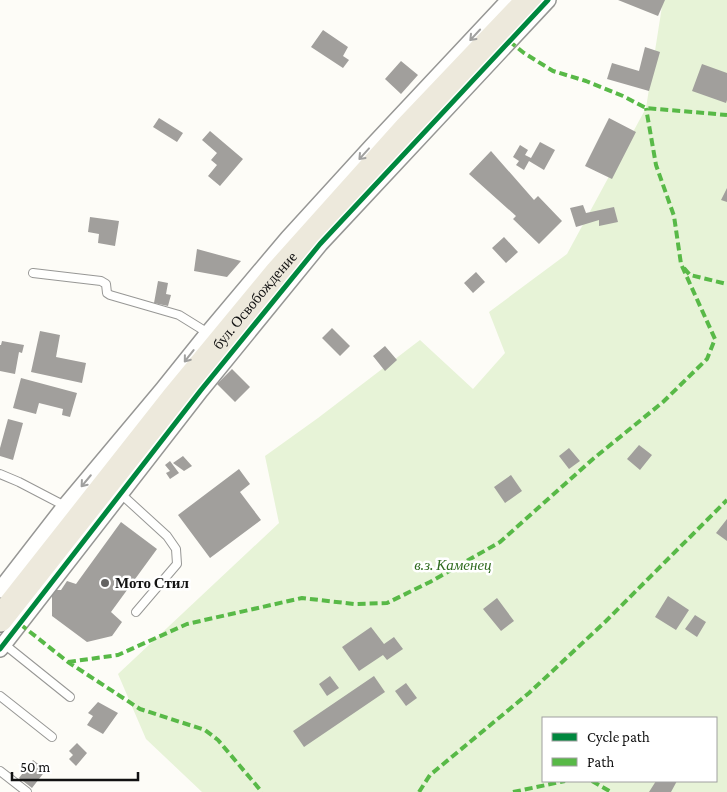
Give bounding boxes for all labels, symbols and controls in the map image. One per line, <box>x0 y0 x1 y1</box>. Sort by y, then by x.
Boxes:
one-way arrow <box>469 29 481 42</box>
one-way arrow <box>359 148 370 161</box>
street label: бул. Освобождение <box>210 248 300 352</box>
one-way arrow <box>184 349 195 362</box>
one-way arrow <box>80 475 91 488</box>
park label: в.з. Каменец <box>414 557 492 573</box>
place label: Мото Стил <box>115 575 189 591</box>
marker: Мото Стил <box>99 577 111 589</box>
legend <box>542 717 717 782</box>
text: Cycle path <box>587 729 650 746</box>
scale bar <box>12 750 139 782</box>
text: Path <box>587 754 614 770</box>
text: 50 m <box>20 759 50 775</box>

